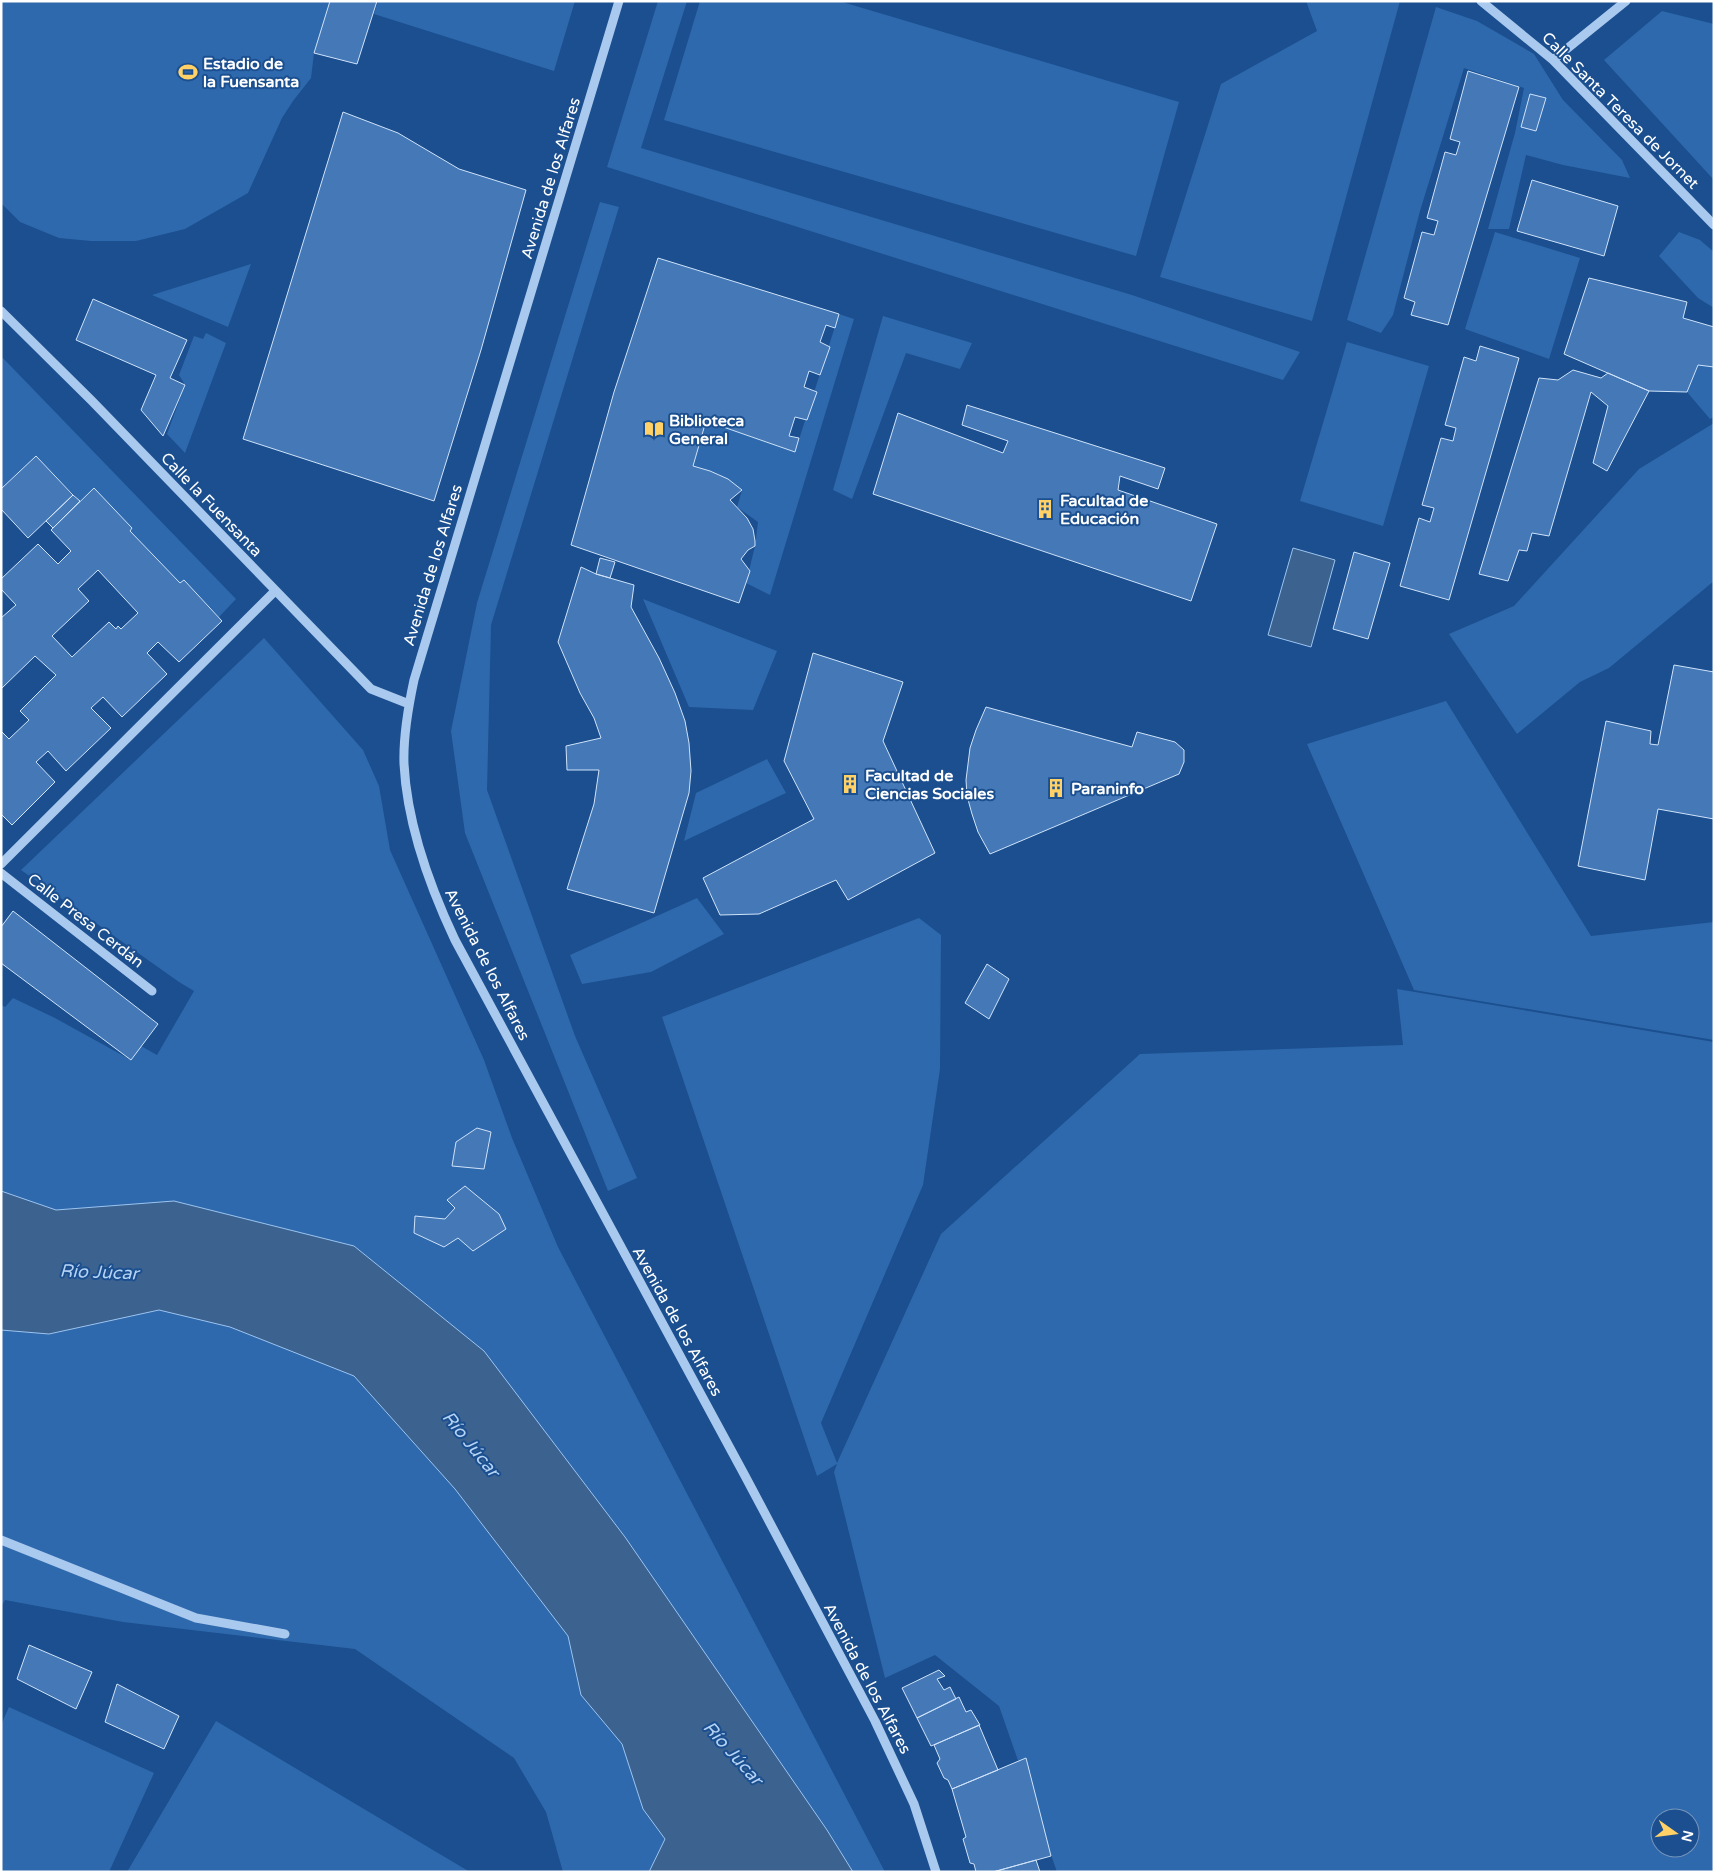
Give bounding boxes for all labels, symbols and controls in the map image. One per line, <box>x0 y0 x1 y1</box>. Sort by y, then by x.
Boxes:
street label: Calle Santa Teresa de Jornet <box>1538 28 1703 193</box>
place label: Estadio de la Fuensanta <box>203 54 299 92</box>
sports icon: Estadio de la Fuensanta <box>177 61 199 83</box>
street label: Avenida de los Alfares <box>517 95 585 262</box>
place label: Biblioteca General <box>669 411 744 449</box>
library icon: Biblioteca General <box>643 418 665 440</box>
street label: Calle la Fuensanta <box>156 448 266 561</box>
street label: Avenida de los Alfares <box>399 482 467 649</box>
place label: Facultad de Educación <box>1060 491 1148 529</box>
building icon: Facultad de Educación <box>1034 498 1056 520</box>
place label: Facultad de Ciencias Sociales <box>865 766 994 804</box>
building icon: Facultad de Ciencias Sociales <box>839 773 861 795</box>
building icon: Paraninfo <box>1045 777 1067 799</box>
place label: Paraninfo <box>1071 779 1144 799</box>
street label: Calle Presa Cerdán <box>23 869 148 972</box>
street label: Avenida de los Alfares <box>440 885 534 1044</box>
street label: Avenida de los Alfares <box>628 1243 727 1400</box>
water label: Río Júcar <box>59 1260 141 1284</box>
water label: Río Júcar <box>438 1406 506 1483</box>
street label: Avenida de los Alfares <box>819 1600 915 1757</box>
water label: Río Júcar <box>698 1716 769 1791</box>
north arrow <box>1650 1808 1700 1858</box>
text: N <box>1678 1829 1697 1844</box>

